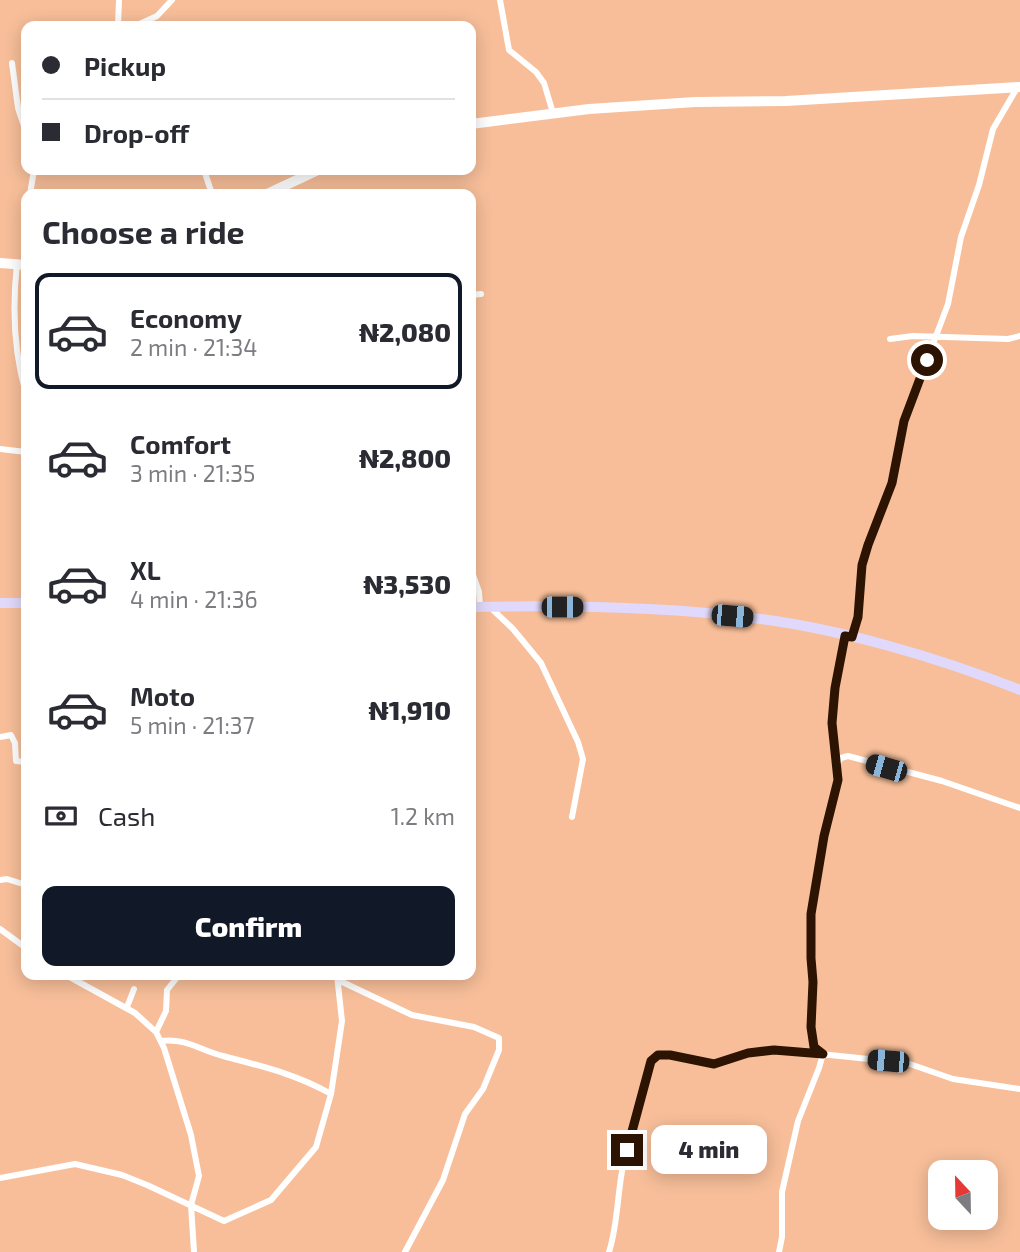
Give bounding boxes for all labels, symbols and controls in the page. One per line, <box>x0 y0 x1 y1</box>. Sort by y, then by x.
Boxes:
text: Pickup <box>84 50 166 81</box>
text: Drop-off <box>84 117 189 148</box>
text: Choose a ride <box>42 212 245 250</box>
icon: car <box>46 300 109 363</box>
text: Economy <box>130 302 242 333</box>
text: ₦2,080 <box>359 316 451 347</box>
text: 2 min · 21:34 <box>130 333 257 361</box>
route start <box>911 344 943 376</box>
icon: car <box>46 426 109 489</box>
text: Comfort <box>130 428 231 459</box>
text: ₦2,800 <box>359 442 451 473</box>
text: 3 min · 21:35 <box>130 459 255 487</box>
icon: car <box>46 552 109 615</box>
text: XL <box>130 554 161 585</box>
text: ₦3,530 <box>363 568 451 599</box>
text: 4 min · 21:36 <box>130 585 258 613</box>
car <box>542 597 584 618</box>
car <box>711 604 754 628</box>
icon: car <box>46 678 109 741</box>
text: Moto <box>130 680 195 711</box>
text: ₦1,910 <box>369 694 451 725</box>
text: 5 min · 21:37 <box>130 711 254 739</box>
car <box>863 752 910 784</box>
icon: cash <box>42 797 80 835</box>
text: Cash <box>98 800 155 831</box>
text: 1.2 km <box>391 802 455 830</box>
button: Confirm <box>42 886 455 966</box>
car <box>867 1049 910 1073</box>
callout: 4 min <box>652 1126 767 1174</box>
route end <box>611 1134 643 1166</box>
text: 4 min <box>679 1135 739 1163</box>
north arrow <box>928 1160 998 1230</box>
map controls <box>928 1160 998 1230</box>

